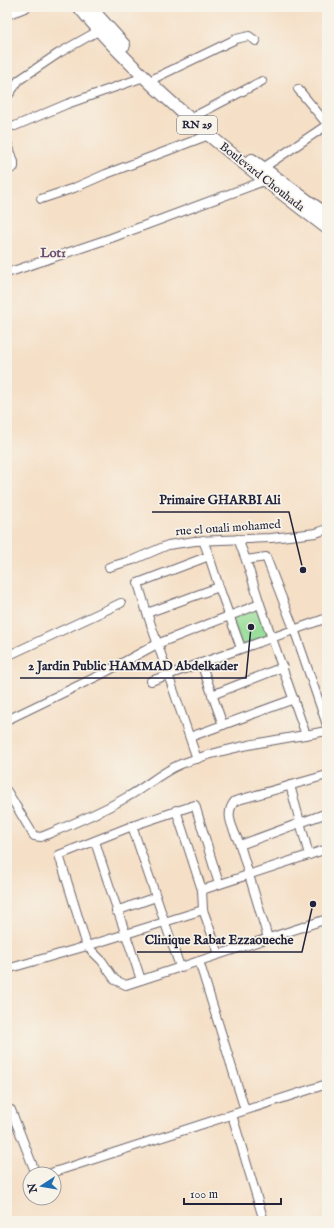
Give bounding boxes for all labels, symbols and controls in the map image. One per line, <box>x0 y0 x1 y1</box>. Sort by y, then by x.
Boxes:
road number: RN 29 <box>177 116 217 134</box>
street label: Boulevard Chouhada <box>216 139 308 215</box>
district label: Lot1 <box>39 245 66 262</box>
callout: Primaire GHARBI Ali <box>152 487 289 512</box>
text: Primaire GHARBI Ali <box>159 492 281 509</box>
street label: rue el ouali mohamed <box>175 517 282 539</box>
callout: 2 Jardin Public HAMMAD Abdelkader <box>20 653 246 678</box>
text: 2 Jardin Public HAMMAD Abdelkader <box>28 658 238 675</box>
callout: Clinique Rabat Ezzaoueche <box>137 927 302 952</box>
text: Clinique Rabat Ezzaoueche <box>145 932 293 949</box>
north arrow <box>22 1166 62 1206</box>
scale bar <box>184 1180 281 1206</box>
text: N <box>25 1181 41 1195</box>
text: 100 m <box>190 1187 218 1202</box>

